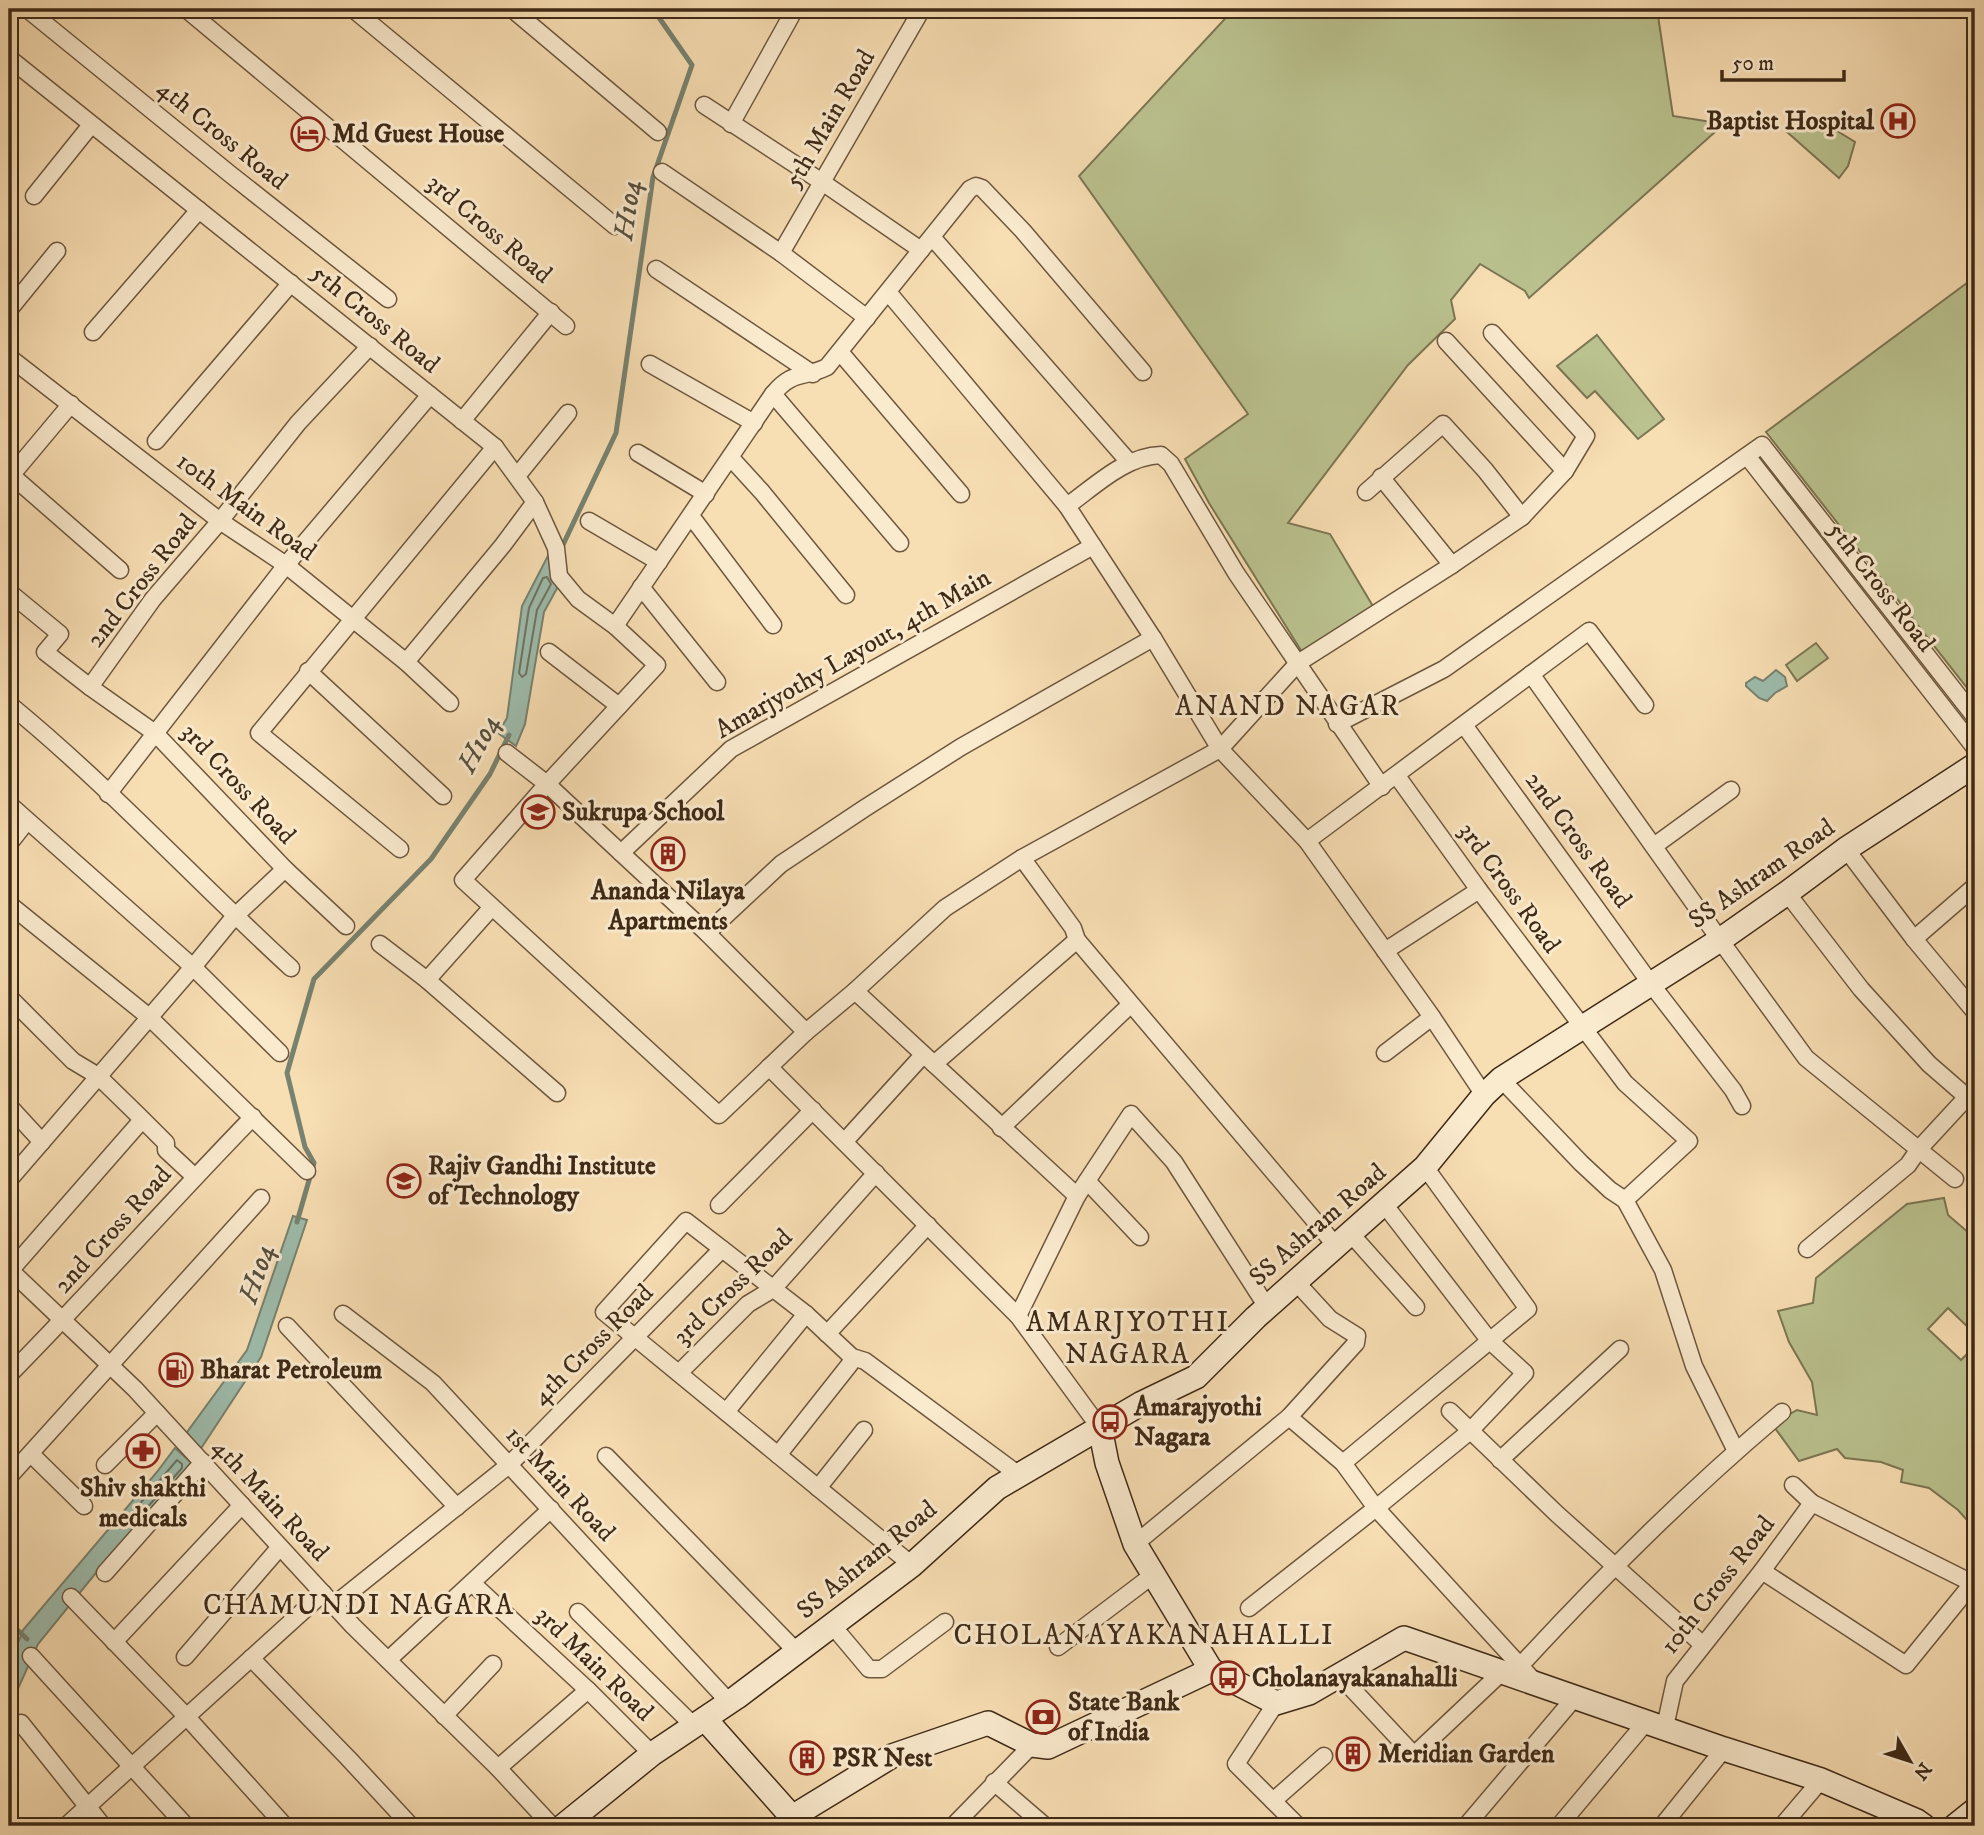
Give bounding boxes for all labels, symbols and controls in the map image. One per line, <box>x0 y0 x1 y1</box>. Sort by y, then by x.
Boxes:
scale bar <box>1722 38 1844 82</box>
street label: 5th Main Road <box>777 44 883 194</box>
text: 50 m <box>1732 51 1774 77</box>
street label: 4th Cross Road <box>150 72 294 198</box>
hospital icon: Baptist Hospital <box>1879 102 1917 140</box>
place label: Baptist Hospital <box>1706 105 1875 138</box>
hotel icon: Md Guest House <box>289 115 327 153</box>
place label: Md Guest House <box>332 118 504 151</box>
street label: 3rd Cross Road <box>419 167 559 291</box>
water label: H104 <box>606 177 650 244</box>
street label: 5th Cross Road <box>304 257 446 381</box>
street label: 10th Main Road <box>169 445 323 569</box>
street label: 2nd Cross Road <box>79 507 205 655</box>
street label: 5th Cross Road <box>1820 515 1942 659</box>
street label: Amarjyothy Layout, 4th Main <box>709 561 997 747</box>
district label: ANAND NAGAR <box>1175 689 1401 724</box>
water label: H104 <box>449 709 509 780</box>
street label: 3rd Cross Road <box>173 716 303 852</box>
street label: 2nd Cross Road <box>1517 765 1639 915</box>
school or university icon: Sukrupa School <box>519 793 557 831</box>
place label: Sukrupa School <box>562 796 726 829</box>
street label: SS Ashram Road <box>1682 811 1842 937</box>
street label: 3rd Cross Road <box>1450 816 1568 960</box>
building icon: Ananda Nilaya Apartments <box>649 835 687 873</box>
place label: Ananda Nilaya Apartments <box>590 875 746 938</box>
place label: Rajiv Gandhi Institute of Technology <box>428 1150 656 1213</box>
street label: SS Ashram Road <box>1242 1156 1394 1294</box>
street label: 2nd Cross Road <box>47 1159 179 1301</box>
school or university icon: Rajiv Gandhi Institute of Technology <box>385 1162 423 1200</box>
street label: 3rd Cross Road <box>666 1222 800 1352</box>
water label: H104 <box>230 1240 283 1309</box>
street label: 4th Cross Road <box>525 1277 661 1413</box>
district label: AMARJYOTHI NAGARA <box>1026 1305 1230 1372</box>
fuel station icon: Bharat Petroleum <box>157 1351 195 1389</box>
place label: Bharat Petroleum <box>200 1354 383 1387</box>
place label: Amarajyothi Nagara <box>1133 1391 1262 1454</box>
bus stop icon: Amarajyothi Nagara <box>1091 1403 1129 1441</box>
street label: 1st Main Road <box>498 1419 622 1549</box>
street label: 4th Main Road <box>204 1431 336 1569</box>
pharmacy icon: Shiv shakthi medicals <box>124 1432 162 1470</box>
place label: Shiv shakthi medicals <box>80 1472 206 1535</box>
street label: SS Ashram Road <box>790 1493 944 1627</box>
street label: 10th Cross Road <box>1654 1509 1782 1661</box>
district label: CHAMUNDI NAGARA <box>203 1588 515 1623</box>
street label: 3rd Main Road <box>528 1599 660 1729</box>
district label: CHOLANAYAKANAHALLI <box>953 1618 1335 1653</box>
bus stop icon: Cholanayakanahalli <box>1209 1659 1247 1697</box>
place label: Cholanayakanahalli <box>1252 1662 1458 1695</box>
place label: State Bank of India <box>1068 1686 1181 1749</box>
bank icon: State Bank of India <box>1024 1698 1062 1736</box>
north arrow <box>1876 1727 1946 1797</box>
building icon: Meridian Garden <box>1334 1735 1372 1773</box>
place label: Meridian Garden <box>1378 1738 1555 1771</box>
building icon: PSR Nest <box>788 1739 826 1777</box>
place label: PSR Nest <box>832 1742 933 1775</box>
text: N <box>1908 1757 1936 1784</box>

